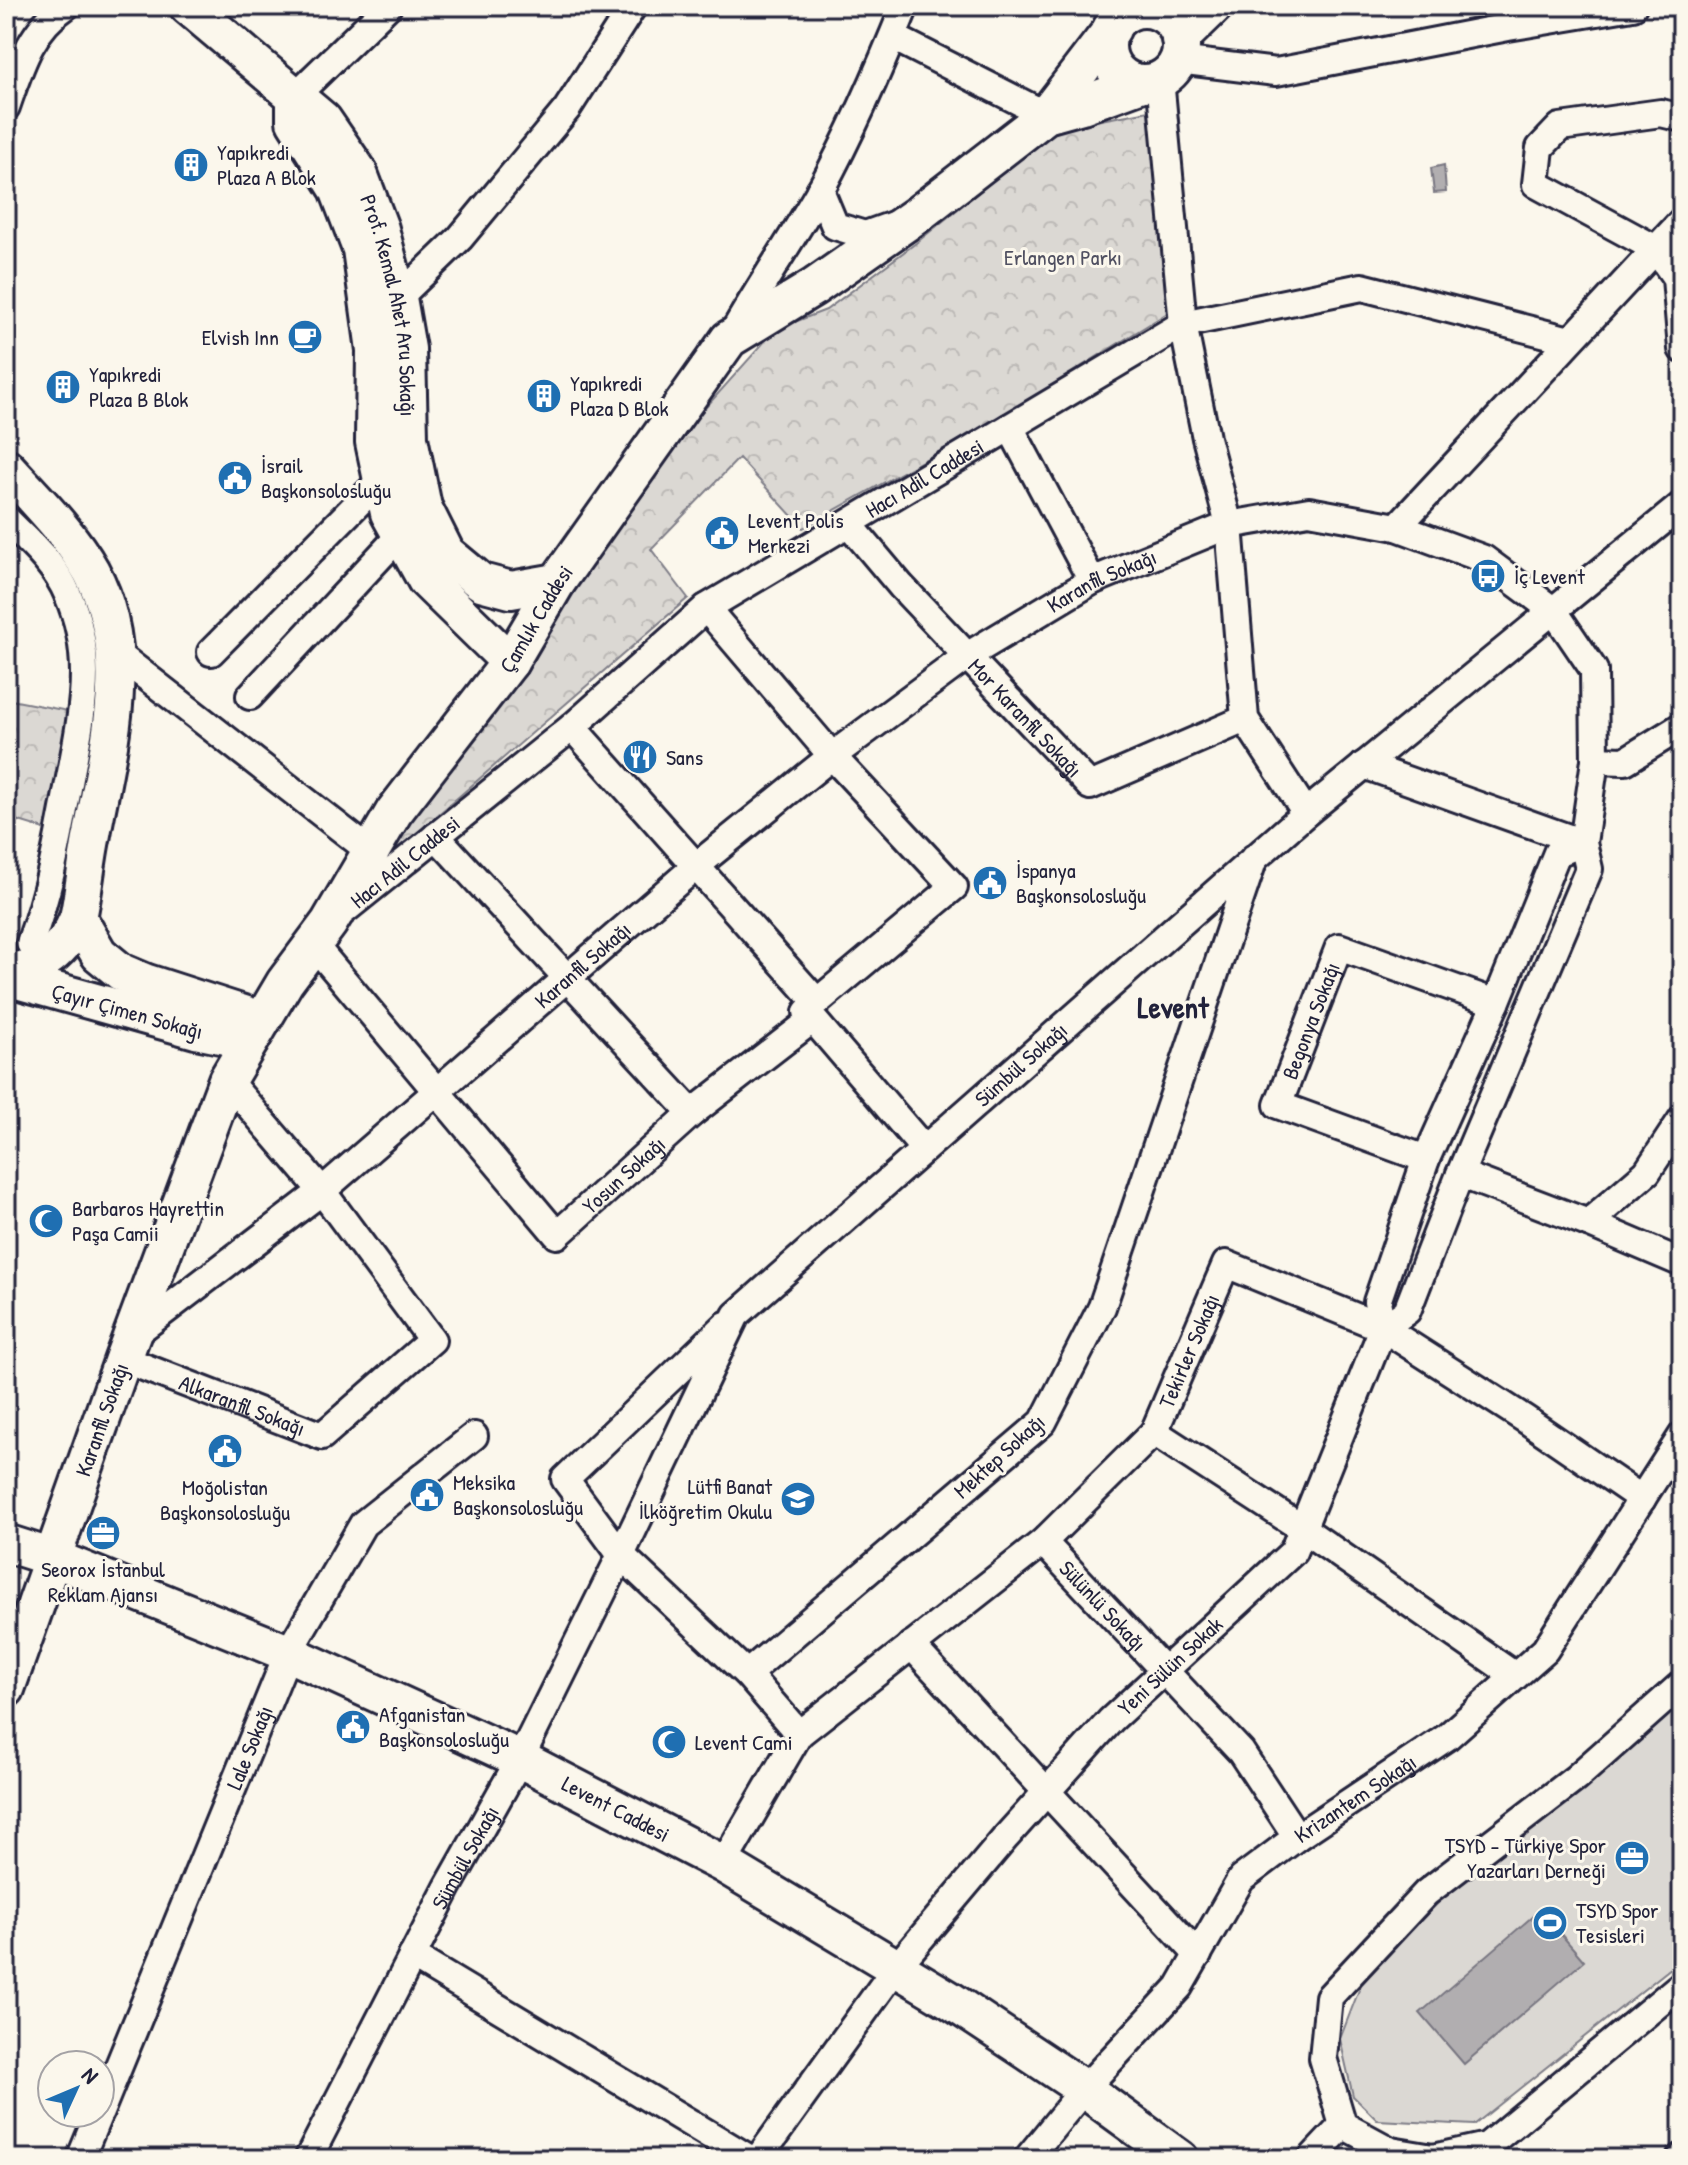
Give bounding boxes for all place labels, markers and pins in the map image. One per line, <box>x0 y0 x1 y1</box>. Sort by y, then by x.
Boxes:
place label: Yapıkredi Plaza A Blok <box>217 137 316 192</box>
building icon: Yapıkredi Plaza A Blok <box>172 146 210 184</box>
cafe icon: Elvish Inn <box>286 318 324 356</box>
place label: Elvish Inn <box>202 322 279 352</box>
place label: Yapıkredi Plaza B Blok <box>89 359 188 414</box>
building icon: Yapıkredi Plaza B Blok <box>44 368 82 406</box>
place label: Yapıkredi Plaza D Blok <box>570 368 669 423</box>
building icon: Yapıkredi Plaza D Blok <box>525 377 563 415</box>
place label: İsrail Başkonsolosluğu <box>261 450 391 505</box>
public building icon: İsrail Başkonsolosluğu <box>216 459 254 497</box>
place label: Levent Polis Merkezi <box>748 505 844 560</box>
public building icon: Levent Polis Merkezi <box>703 514 741 552</box>
bus stop icon: İç Levent <box>1469 557 1507 595</box>
place label: İç Levent <box>1514 561 1585 591</box>
restaurant icon: Sans <box>621 738 659 776</box>
place label: Sans <box>666 742 703 772</box>
place label: İspanya Başkonsolosluğu <box>1016 855 1146 910</box>
public building icon: İspanya Başkonsolosluğu <box>971 864 1009 902</box>
place label: Barbaros Hayrettin Paşa Camii <box>72 1193 224 1248</box>
mosque icon: Barbaros Hayrettin Paşa Camii <box>27 1202 65 1240</box>
public building icon: Moğolistan Başkonsolosluğu <box>206 1432 244 1470</box>
place label: Meksika Başkonsolosluğu <box>453 1467 583 1522</box>
place label: Lütfi Banat İlköğretim Okulu <box>639 1471 772 1526</box>
place label: Moğolistan Başkonsolosluğu <box>160 1472 290 1527</box>
public building icon: Meksika Başkonsolosluğu <box>408 1476 446 1514</box>
school or university icon: Lütfi Banat İlköğretim Okulu <box>779 1480 817 1518</box>
office icon: Seorox İstanbul Reklam Ajansı <box>84 1514 122 1552</box>
place label: Seorox İstanbul Reklam Ajansı <box>41 1554 165 1609</box>
place label: Afganistan Başkonsolosluğu <box>379 1699 509 1754</box>
public building icon: Afganistan Başkonsolosluğu <box>334 1708 372 1746</box>
mosque icon: Levent Cami <box>650 1723 688 1761</box>
place label: Levent Cami <box>695 1727 793 1757</box>
place label: TSYD - Türkiye Spor Yazarları Derneği <box>1445 1830 1607 1885</box>
office icon: TSYD - Türkiye Spor Yazarları Derneği <box>1613 1839 1651 1877</box>
place label: TSYD Spor Tesisleri <box>1576 1895 1659 1950</box>
sports icon: TSYD Spor Tesisleri <box>1531 1904 1569 1942</box>

